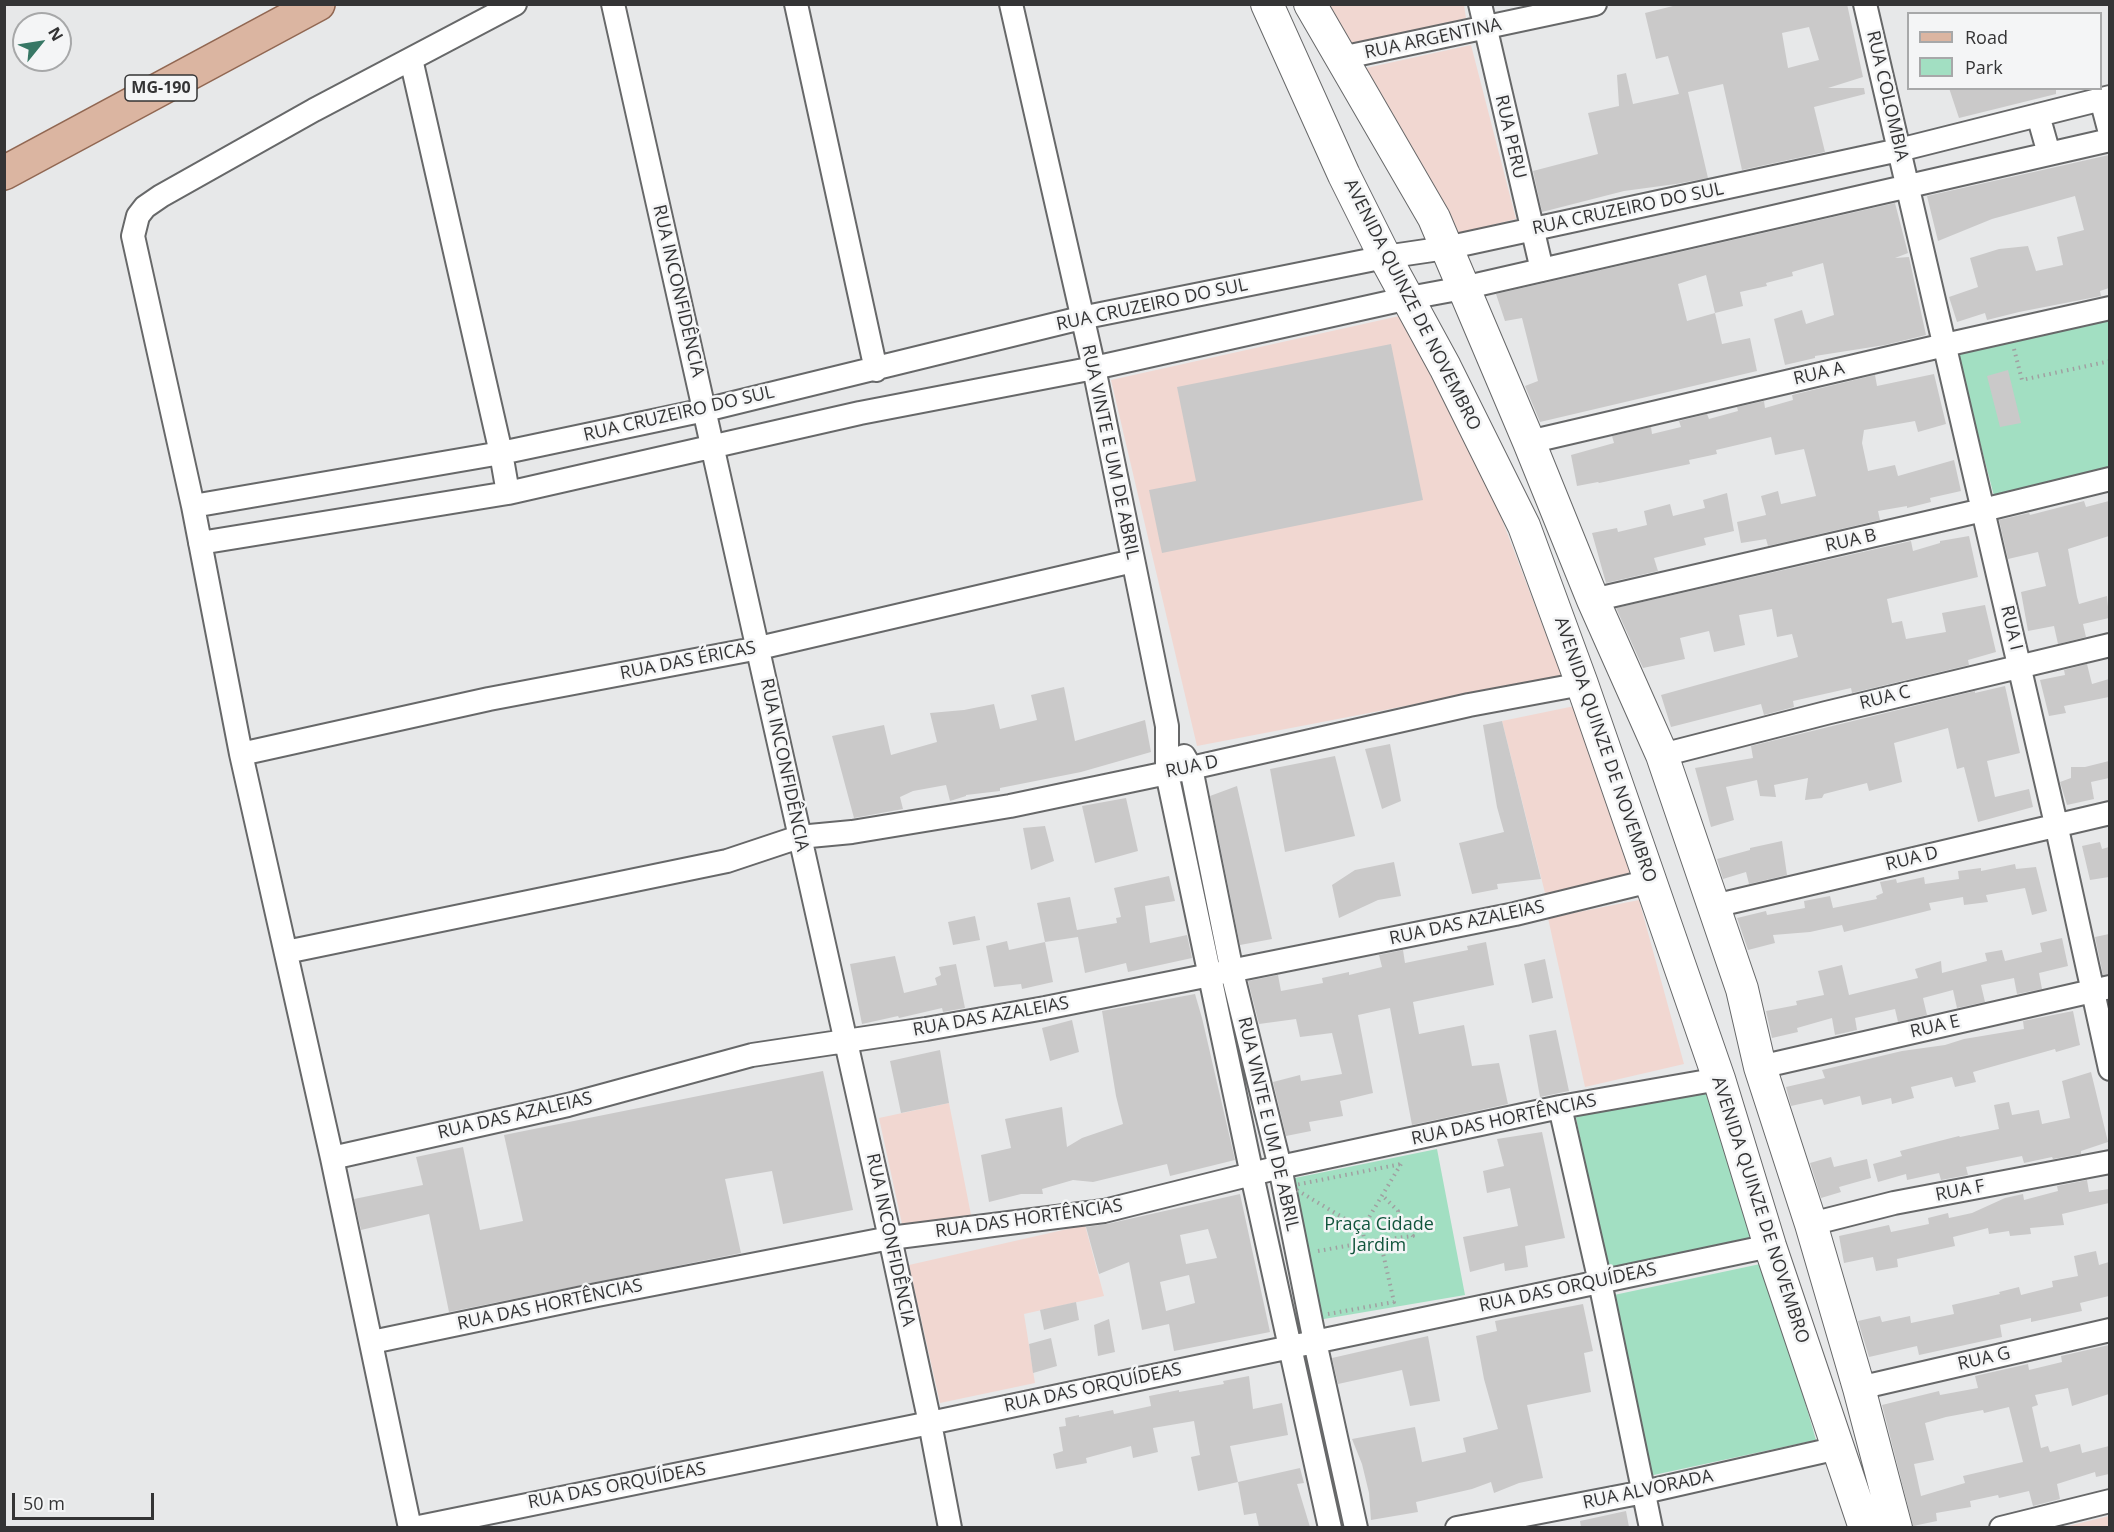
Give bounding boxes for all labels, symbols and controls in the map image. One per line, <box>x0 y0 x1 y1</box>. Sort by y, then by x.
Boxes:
north arrow <box>12 12 72 72</box>
legend <box>1907 12 2102 90</box>
street label: RUA ARGENTINA <box>1363 14 1503 64</box>
text: N <box>43 23 69 45</box>
text: Road <box>1965 25 2008 49</box>
street label: RUA COLOMBIA <box>1861 29 1913 163</box>
text: Park <box>1965 55 2003 79</box>
road number: MG-190 <box>125 75 197 101</box>
street label: RUA PERU <box>1490 93 1530 181</box>
street label: AVENIDA QUINZE DE NOVEMBRO <box>1339 176 1485 434</box>
street label: RUA CRUZEIRO DO SUL <box>1530 178 1726 240</box>
street label: RUA INCONFIDÊNCIA <box>648 203 708 379</box>
street label: RUA CRUZEIRO DO SUL <box>1054 274 1250 336</box>
street label: RUA VINTE E UM DE ABRIL <box>1077 343 1143 561</box>
street label: RUA A <box>1791 358 1847 390</box>
street label: RUA CRUZEIRO DO SUL <box>582 382 776 446</box>
street label: RUA B <box>1823 525 1879 557</box>
street label: RUA I <box>1995 603 2027 653</box>
street label: AVENIDA QUINZE DE NOVEMBRO <box>1549 614 1661 886</box>
street label: RUA DAS ÉRICAS <box>618 637 758 685</box>
street label: RUA INCONFIDÊNCIA <box>755 676 813 854</box>
street label: RUA C <box>1857 681 1913 715</box>
street label: RUA D <box>1164 751 1220 783</box>
street label: RUA D <box>1884 842 1940 876</box>
street label: RUA DAS AZALEIAS <box>1387 896 1547 950</box>
street label: RUA DAS AZALEIAS <box>911 993 1071 1041</box>
street label: RUA E <box>1908 1011 1962 1043</box>
street label: RUA VINTE E UM DE ABRIL <box>1233 1015 1303 1233</box>
street label: AVENIDA QUINZE DE NOVEMBRO <box>1707 1074 1813 1346</box>
street label: RUA DAS AZALEIAS <box>436 1088 594 1144</box>
street label: RUA DAS HORTÊNCIAS <box>1409 1090 1599 1150</box>
street label: RUA INCONFIDÊNCIA <box>861 1151 919 1329</box>
street label: RUA F <box>1934 1176 1986 1206</box>
street label: RUA DAS HORTÊNCIAS <box>934 1195 1124 1243</box>
park label: Praça Cidade Jardim <box>1324 1214 1434 1256</box>
street label: RUA DAS ORQUÍDEAS <box>1477 1259 1659 1317</box>
street label: RUA DAS HORTÊNCIAS <box>455 1275 645 1335</box>
street label: RUA G <box>1956 1342 2012 1376</box>
street label: RUA DAS ORQUÍDEAS <box>1002 1359 1184 1417</box>
street label: RUA DAS ORQUÍDEAS <box>526 1458 708 1514</box>
street label: RUA ALVORADA <box>1581 1466 1715 1514</box>
scale bar <box>15 1481 158 1519</box>
text: 50 m <box>23 1491 65 1515</box>

